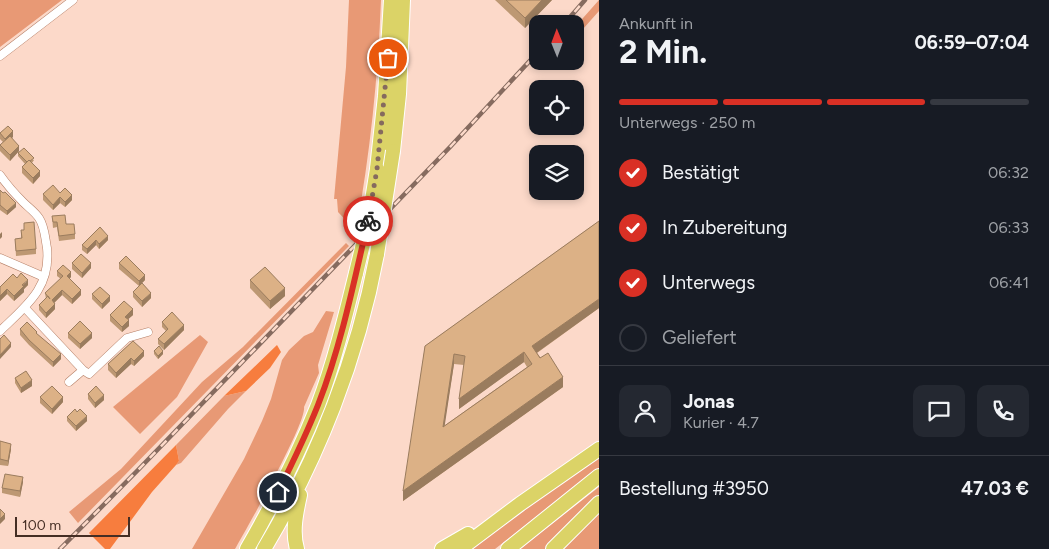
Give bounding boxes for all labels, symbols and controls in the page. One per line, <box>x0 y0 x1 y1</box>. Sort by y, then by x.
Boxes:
text: Ankunft in <box>619 14 693 33</box>
north arrow <box>529 15 584 70</box>
map controls <box>529 15 584 200</box>
text: 06:59–07:04 <box>915 31 1029 54</box>
text: 2 Min. <box>619 33 707 71</box>
pin <box>367 37 409 79</box>
icon: bag <box>374 44 402 72</box>
button: locate <box>529 80 584 135</box>
text: Unterwegs · 250 m <box>619 113 755 132</box>
button: layers <box>529 145 584 200</box>
icon: check <box>619 159 647 187</box>
text: Bestätigt <box>662 161 740 184</box>
text: 06:32 <box>988 163 1029 182</box>
courier <box>343 196 393 246</box>
icon: bike <box>354 207 382 235</box>
icon: check <box>619 214 647 242</box>
text: In Zubereitung <box>662 216 787 239</box>
text: 06:33 <box>988 218 1029 237</box>
icon: check <box>619 269 647 297</box>
text: Unterwegs <box>662 271 755 294</box>
text: 06:41 <box>989 273 1029 292</box>
text: Geliefert <box>662 326 737 349</box>
button: person <box>619 385 671 437</box>
button: chat <box>913 385 965 437</box>
button: phone <box>977 385 1029 437</box>
text: Jonas <box>683 390 734 413</box>
text: Kurier · 4.7 <box>683 413 759 432</box>
pin <box>257 471 299 513</box>
text: Bestellung #3950 <box>619 477 769 500</box>
text: 47.03 € <box>961 477 1029 500</box>
icon: home <box>264 478 292 506</box>
scale bar <box>15 514 130 537</box>
text: 100 m <box>22 517 61 534</box>

